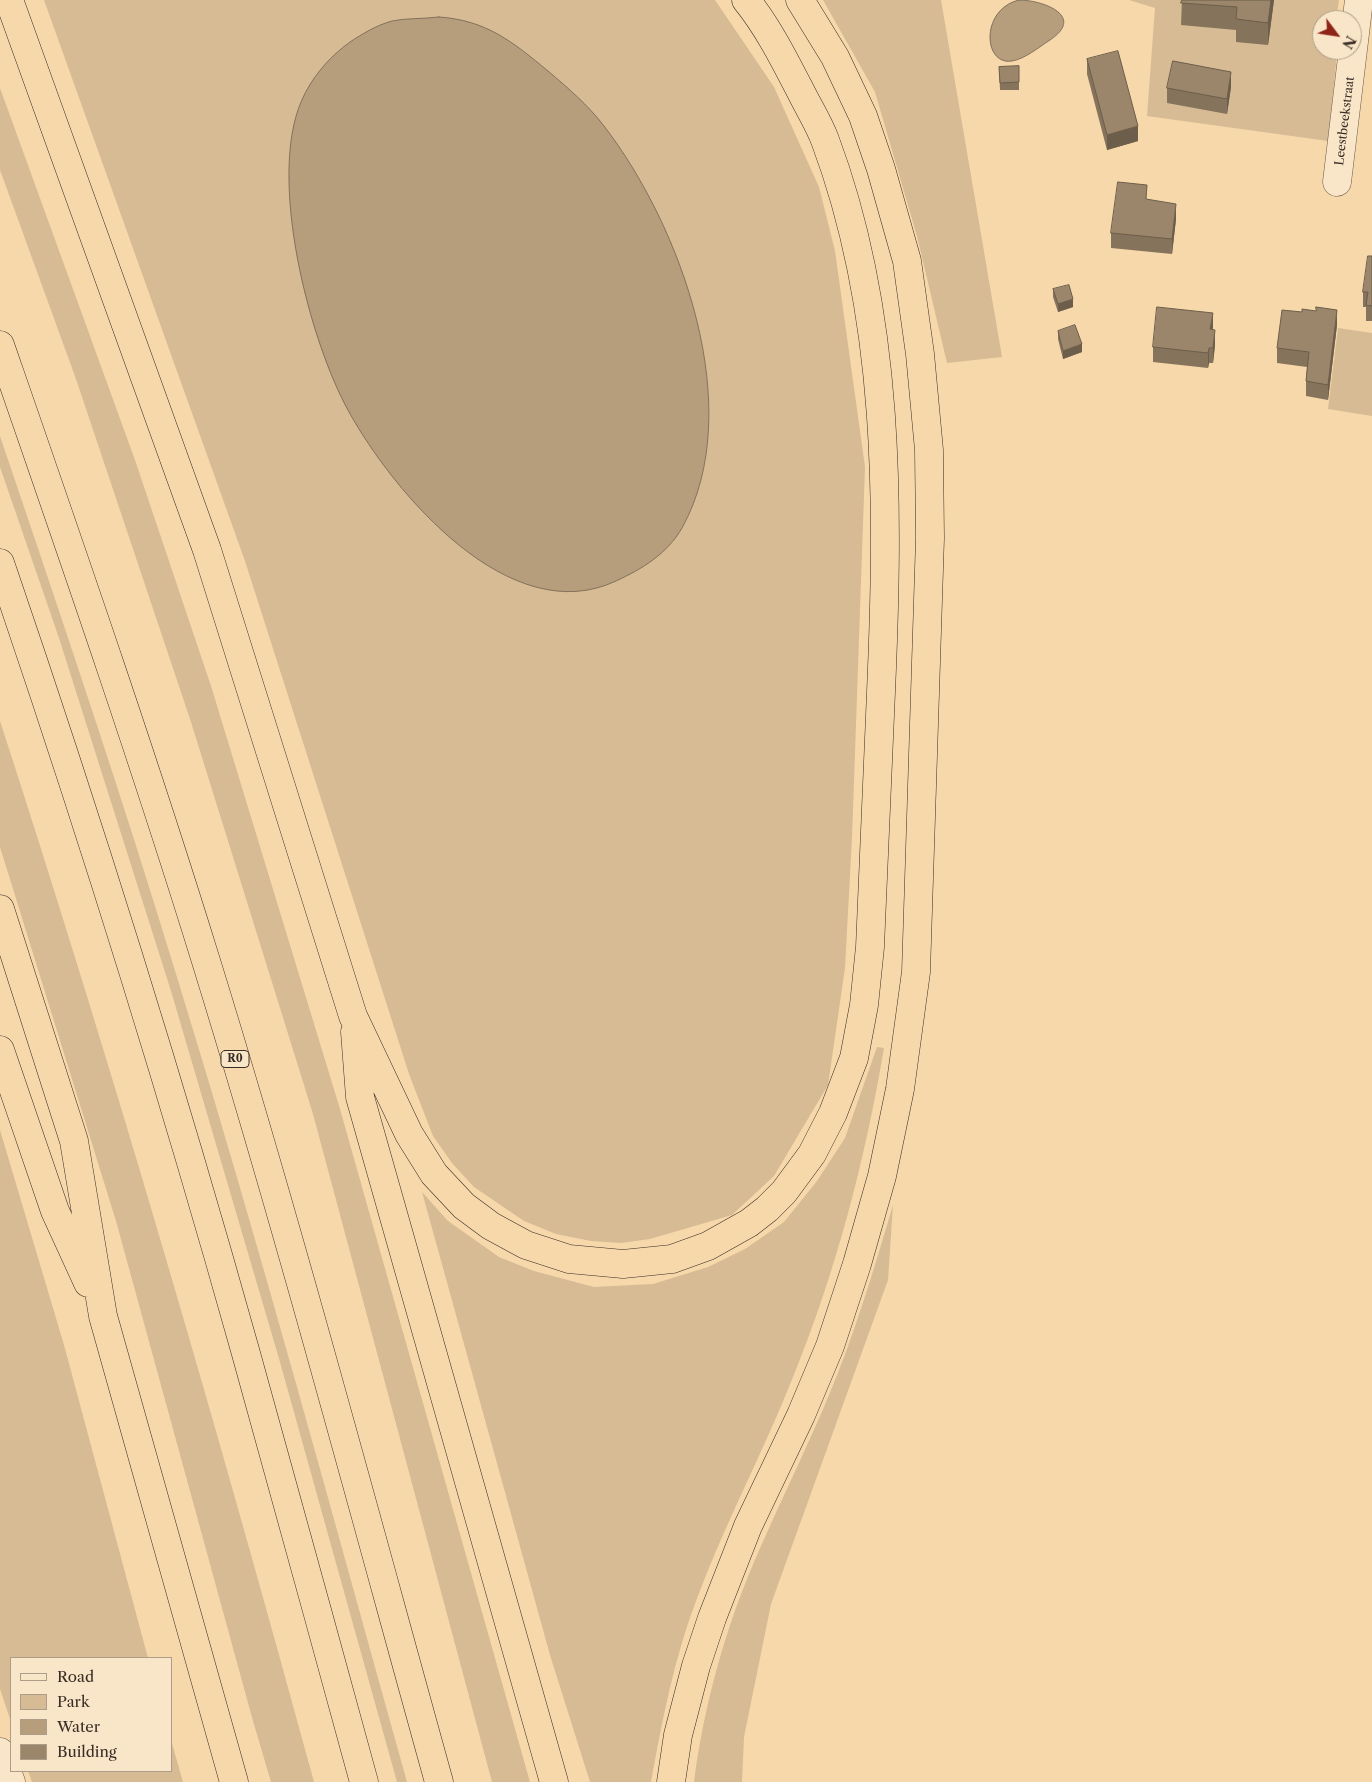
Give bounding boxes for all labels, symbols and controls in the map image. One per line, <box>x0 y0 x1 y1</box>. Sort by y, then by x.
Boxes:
north arrow <box>1312 10 1362 60</box>
text: N <box>1338 32 1360 52</box>
street label: Leestbeekstraat <box>1332 76 1358 166</box>
road number: R0 <box>221 1050 249 1068</box>
legend <box>10 1657 172 1772</box>
text: Road <box>57 1667 94 1686</box>
text: Park <box>57 1692 90 1711</box>
text: Water <box>57 1717 100 1736</box>
text: Building <box>57 1742 117 1761</box>

